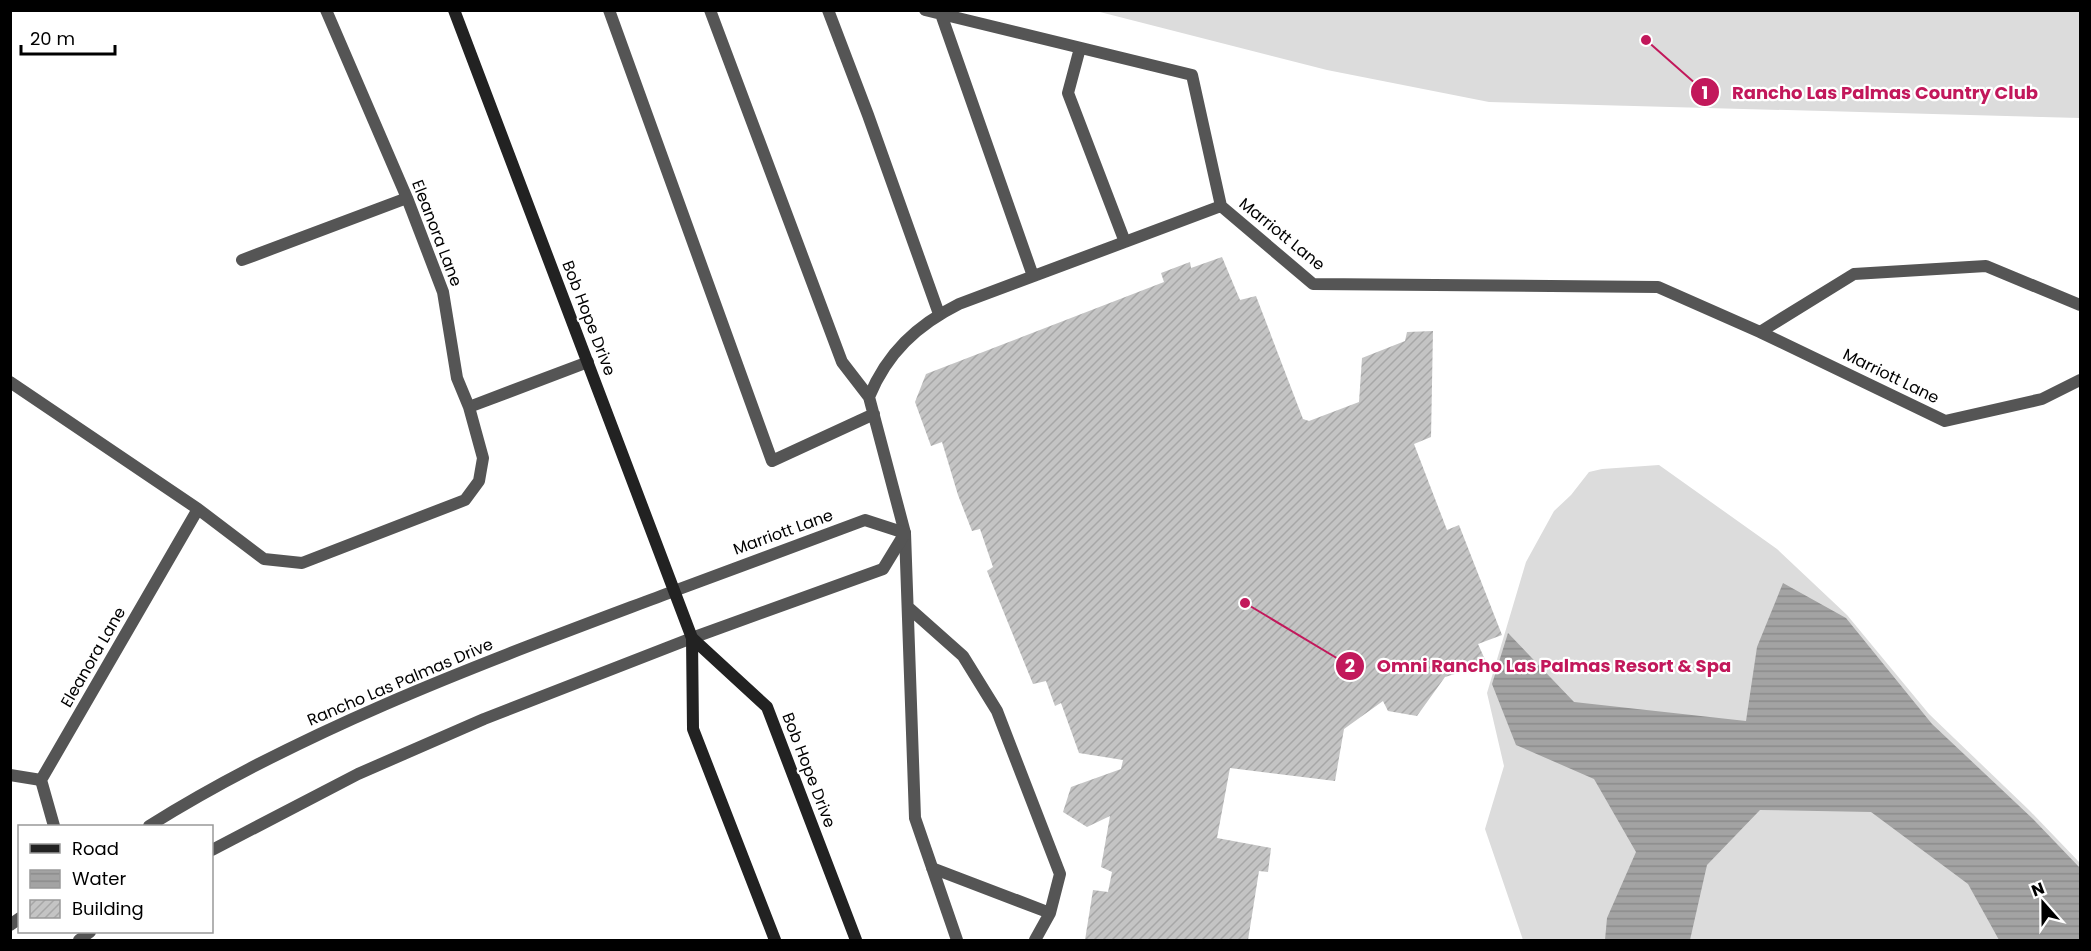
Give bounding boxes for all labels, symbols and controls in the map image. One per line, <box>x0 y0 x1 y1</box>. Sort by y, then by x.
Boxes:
scale bar <box>21 18 116 56</box>
text: 20 m <box>30 26 75 51</box>
callout: Rancho Las Palmas Country Club <box>1690 74 2050 110</box>
text: 1 <box>1702 80 1708 105</box>
text: Rancho Las Palmas Country Club <box>1732 80 2038 105</box>
street label: Eleanora Lane <box>406 176 468 290</box>
street label: Marriott Lane <box>1234 192 1330 276</box>
street label: Bob Hope Drive <box>556 257 622 379</box>
street label: Marriott Lane <box>1839 343 1943 409</box>
street label: Marriott Lane <box>730 503 836 561</box>
street label: Eleanora Lane <box>55 603 131 711</box>
street label: Rancho Las Palmas Drive <box>304 632 496 732</box>
callout: Omni Rancho Las Palmas Resort & Spa <box>1335 648 1743 684</box>
text: 2 <box>1345 653 1355 678</box>
text: Omni Rancho Las Palmas Resort & Spa <box>1377 653 1731 678</box>
street label: Bob Hope Drive <box>776 709 842 831</box>
legend <box>18 825 213 933</box>
text: Road <box>72 836 119 861</box>
text: Water <box>72 866 126 891</box>
north arrow <box>2013 873 2073 933</box>
text: N <box>2028 877 2048 902</box>
text: Building <box>72 896 144 921</box>

